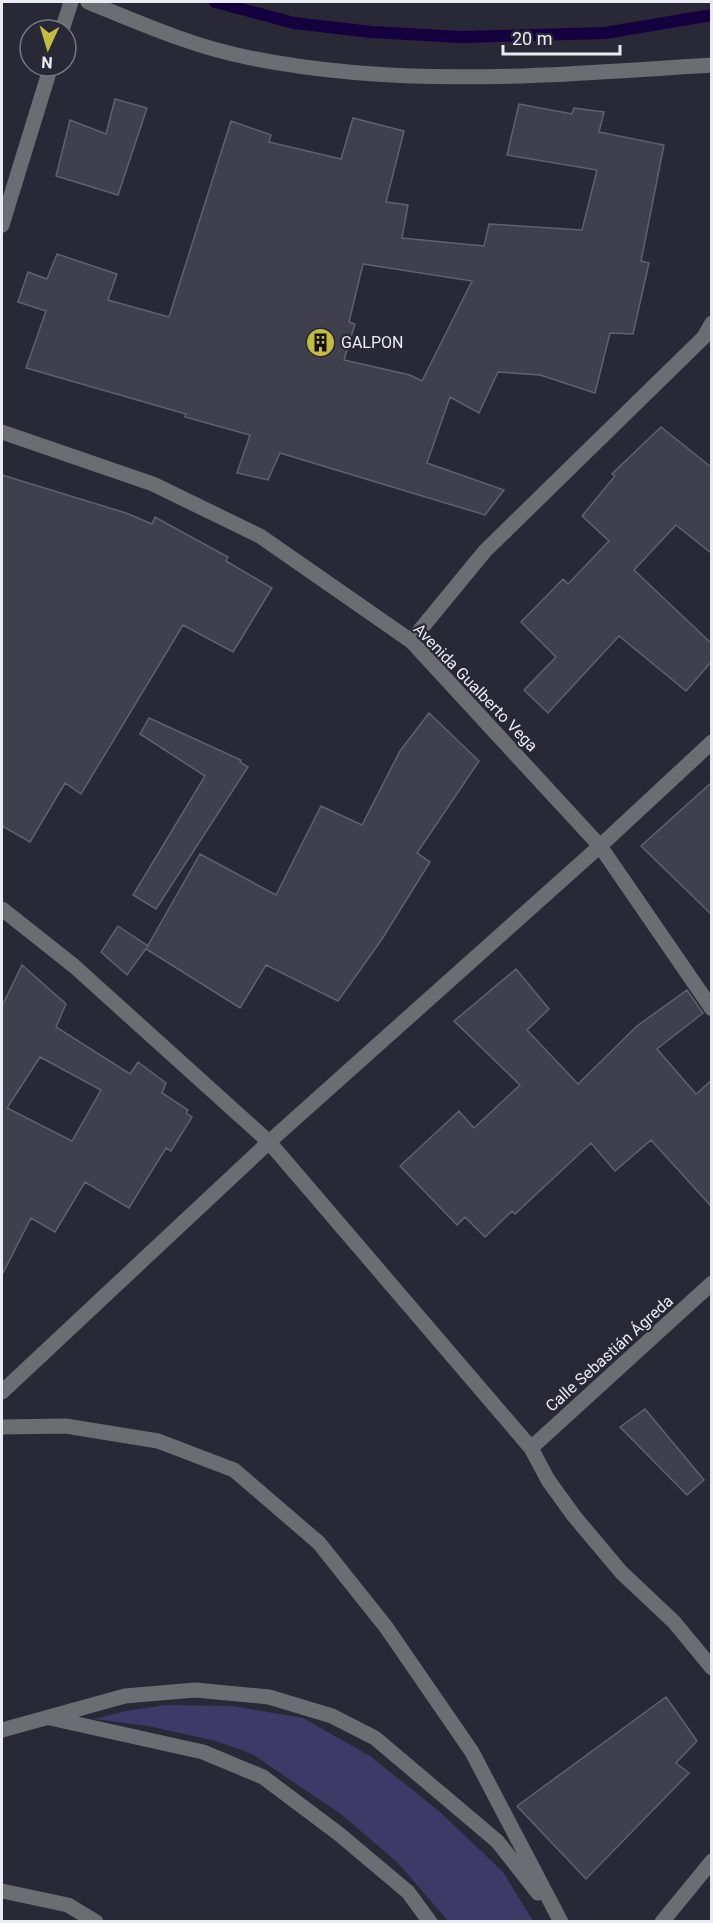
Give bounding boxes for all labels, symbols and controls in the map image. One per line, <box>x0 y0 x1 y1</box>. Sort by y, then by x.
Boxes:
north arrow <box>18 18 78 78</box>
scale bar <box>503 18 620 56</box>
text: 20 m <box>512 28 552 49</box>
text: N <box>41 53 53 72</box>
building icon: GALPON <box>304 326 336 358</box>
place label: GALPON <box>341 333 403 352</box>
street label: Avenida Gualberto Vega <box>410 619 542 755</box>
street label: Calle Sebastián Ágreda <box>542 1291 677 1416</box>

